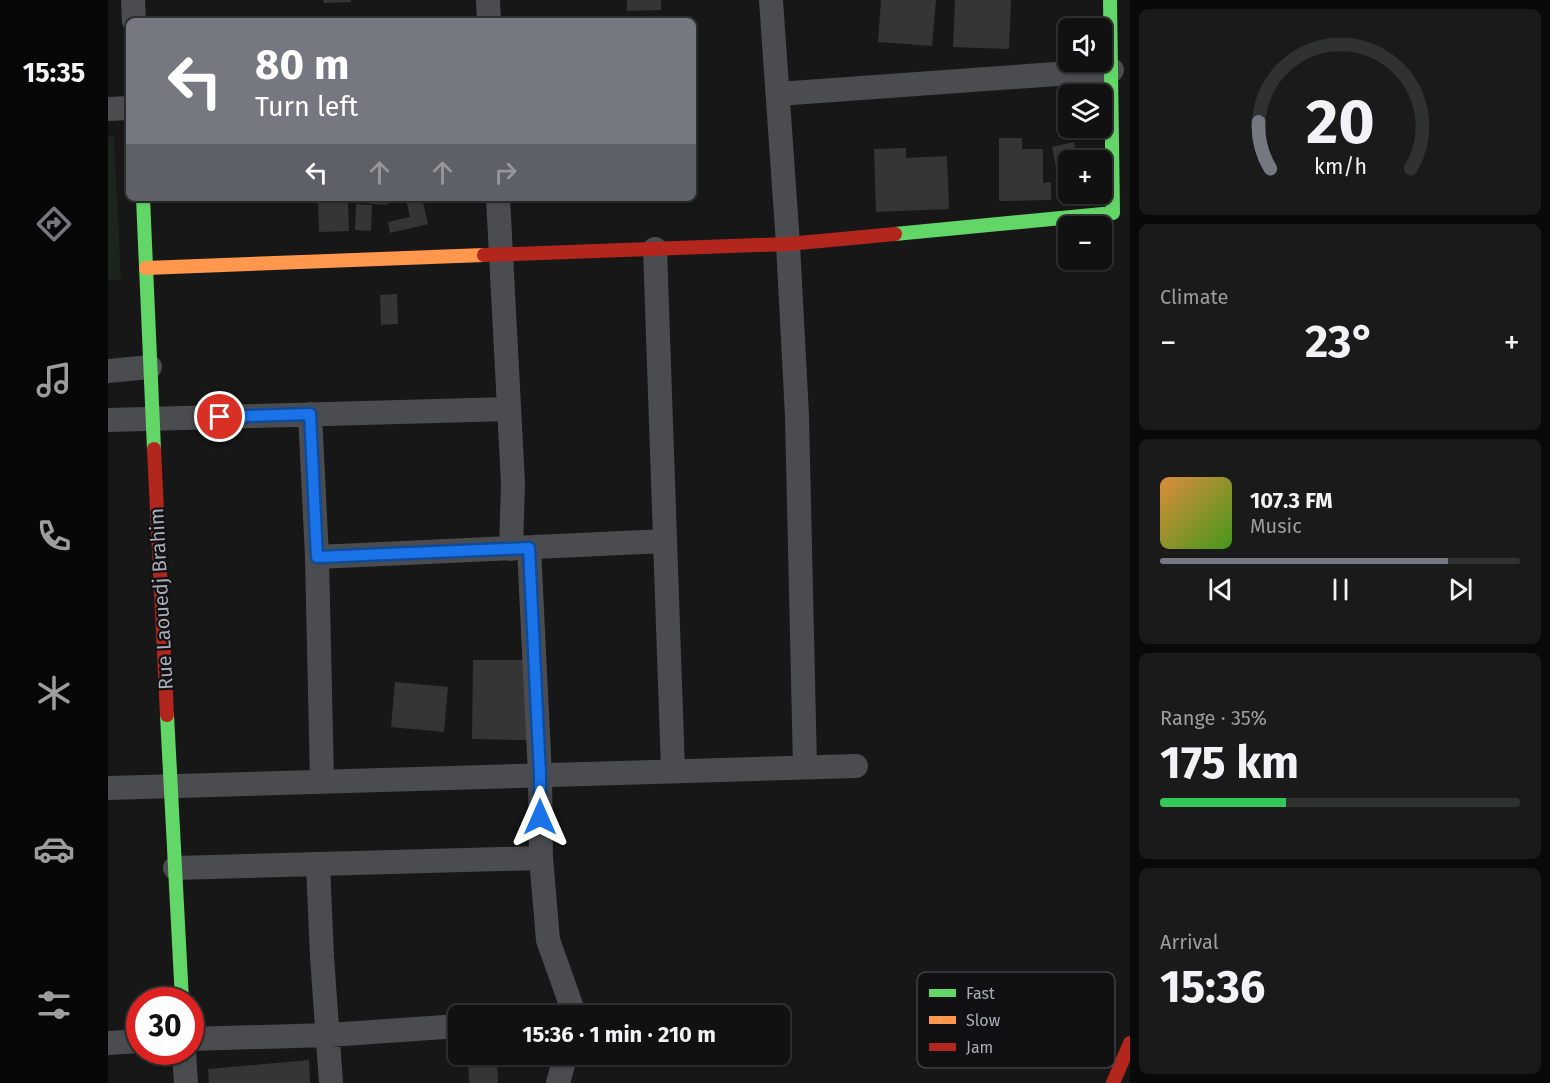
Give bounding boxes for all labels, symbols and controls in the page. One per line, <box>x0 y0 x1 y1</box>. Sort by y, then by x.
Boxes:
map controls <box>1058 18 1112 270</box>
button: sound <box>1058 18 1112 72</box>
text: 80 m <box>255 40 349 90</box>
icon: left <box>156 42 234 120</box>
text: 15:35 <box>23 57 85 89</box>
button: layers <box>1058 84 1112 138</box>
text: 20 <box>1306 85 1374 160</box>
text: Turn left <box>255 91 358 123</box>
button: + <box>1058 150 1112 204</box>
text: km/h <box>1313 154 1367 180</box>
icon: left <box>300 156 333 189</box>
icon: ahead <box>363 156 396 189</box>
icon: ahead <box>426 156 459 189</box>
icon: right <box>489 156 522 189</box>
icon: directions <box>33 203 75 245</box>
button: − <box>1058 216 1112 270</box>
text: Climate <box>1160 285 1228 309</box>
text: 23° <box>1305 315 1375 369</box>
text: − <box>1160 323 1177 363</box>
text: + <box>1504 323 1520 363</box>
icon: music <box>33 359 75 401</box>
pin <box>194 391 245 442</box>
icon: arrive <box>203 400 236 433</box>
text: 107.3 FM <box>1250 487 1333 514</box>
street label: Rue Laouedj Brahim <box>144 507 178 691</box>
text: Music <box>1250 514 1302 538</box>
icon: phone <box>33 515 75 557</box>
icon: previous <box>1204 573 1237 606</box>
icon: pause <box>1324 573 1357 606</box>
icon: next <box>1444 573 1477 606</box>
icon: climate <box>33 672 75 714</box>
text: Range · 35% <box>1160 706 1267 730</box>
text: 175 km <box>1160 736 1299 790</box>
position arrow <box>508 785 572 849</box>
icon: car <box>33 828 75 870</box>
text: Arrival <box>1160 930 1219 954</box>
text: 15:36 <box>1160 960 1265 1014</box>
legend <box>917 972 1115 1068</box>
icon: filters <box>33 984 75 1026</box>
text: Fast <box>966 984 995 1003</box>
speed limit sign: 30 <box>126 987 204 1065</box>
text: Slow <box>966 1011 1001 1030</box>
text: 15:36 · 1 min · 210 m <box>522 1021 716 1048</box>
text: Jam <box>966 1038 993 1057</box>

